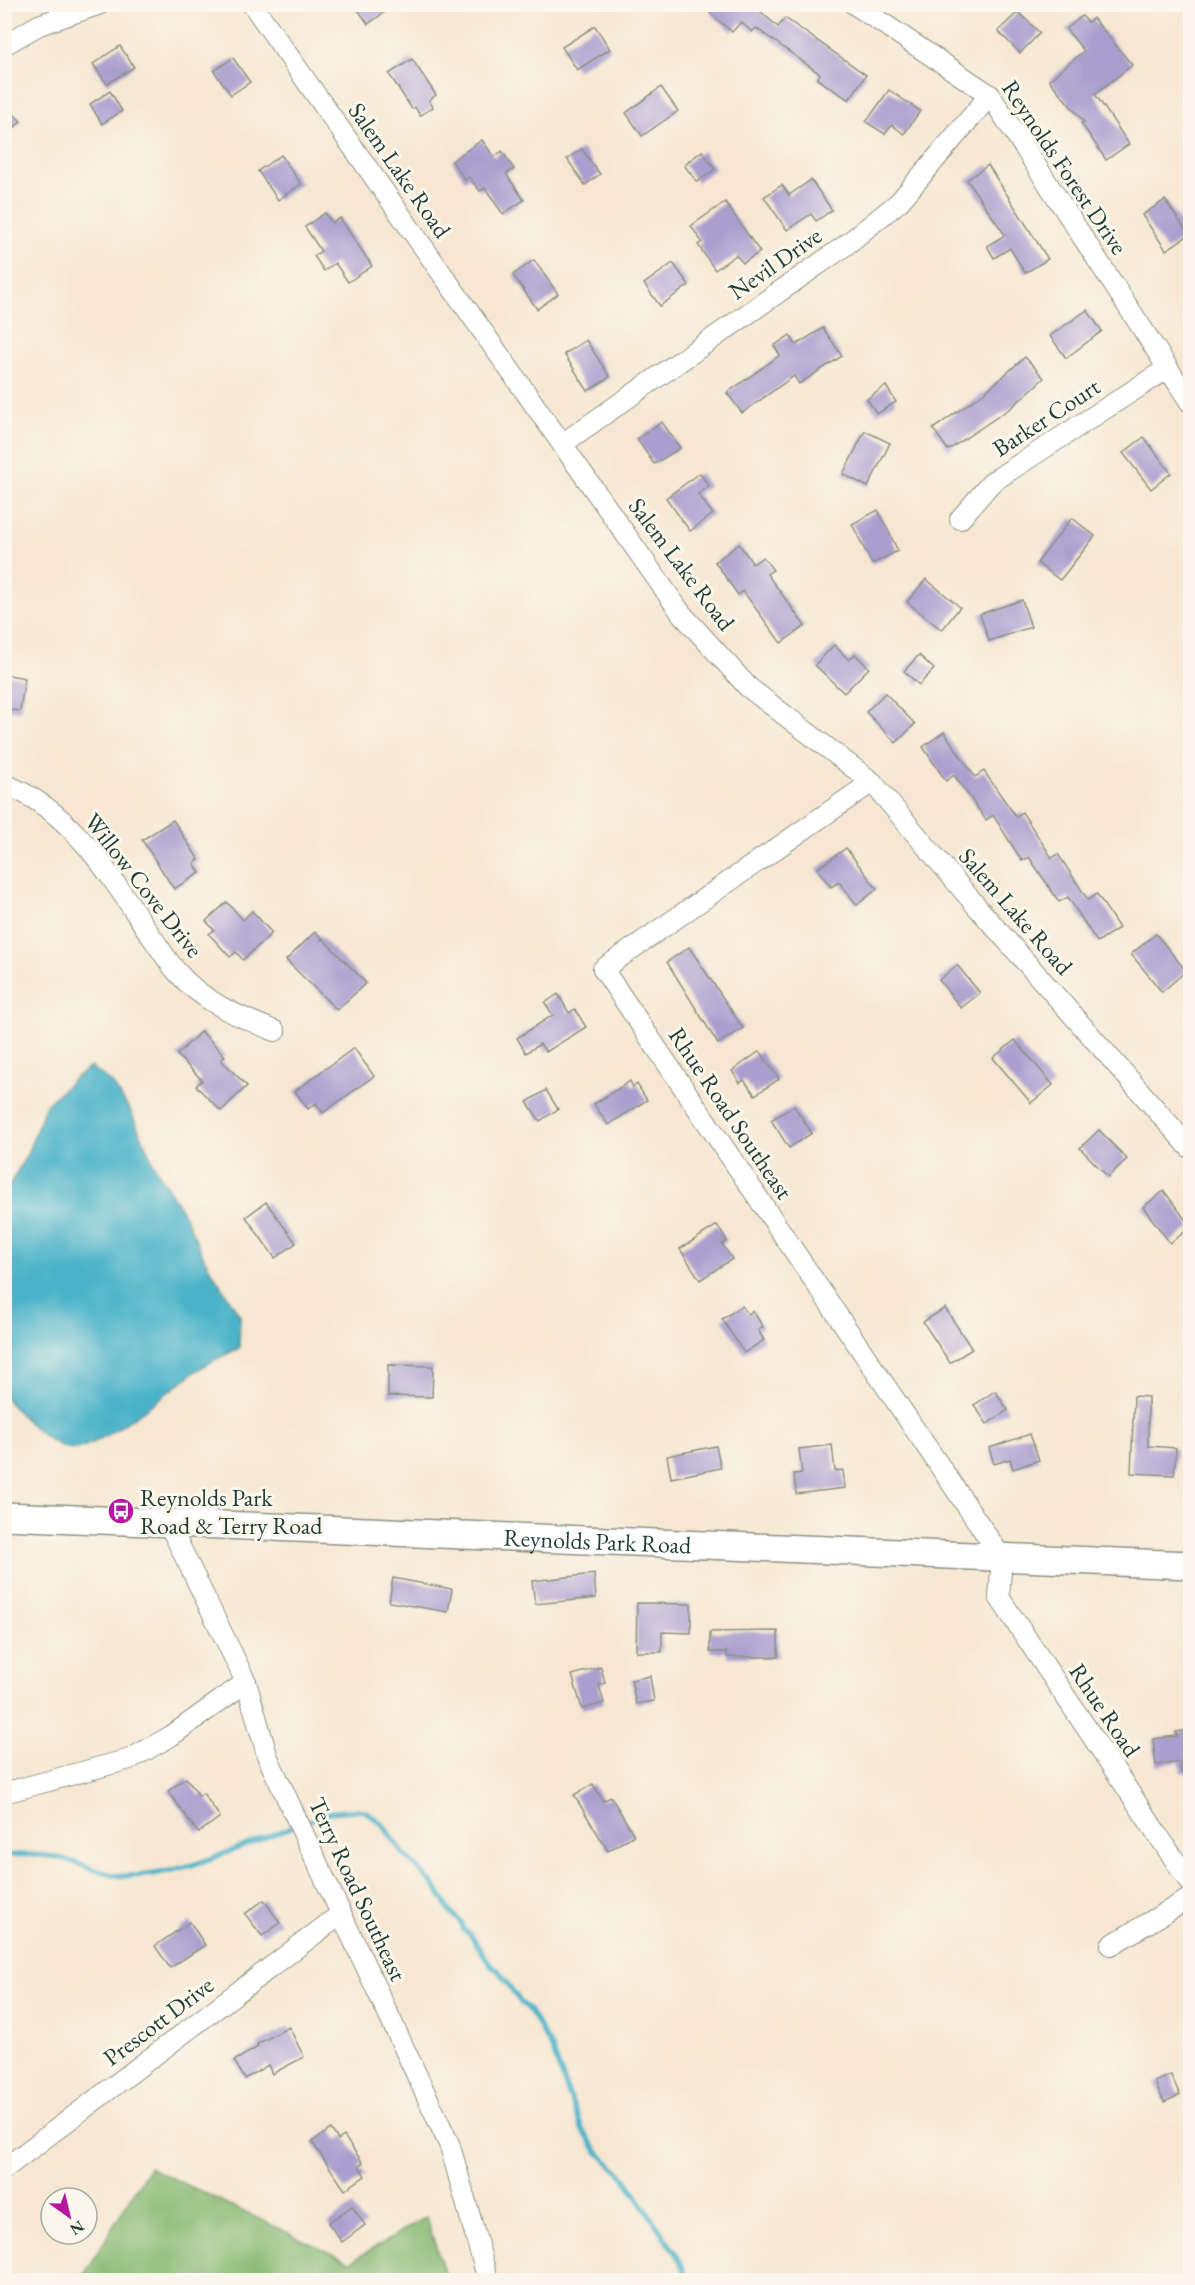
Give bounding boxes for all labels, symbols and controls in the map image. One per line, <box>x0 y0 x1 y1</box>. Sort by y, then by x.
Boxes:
street label: Reynolds Forest Drive <box>995 74 1135 260</box>
street label: Salem Lake Road <box>342 96 459 245</box>
street label: Nevil Drive <box>722 220 828 306</box>
street label: Barker Court <box>986 370 1106 463</box>
street label: Salem Lake Road <box>622 491 743 637</box>
street label: Willow Cove Drive <box>78 806 210 964</box>
street label: Salem Lake Road <box>952 841 1080 982</box>
street label: Rhue Road Southeast <box>662 1021 800 1205</box>
place label: Reynolds Park Road & Terry Road <box>140 1482 323 1541</box>
bus stop icon: Reynolds Park Road & Terry Road <box>106 1496 136 1526</box>
street label: Reynolds Park Road <box>503 1521 693 1560</box>
street label: Rhue Road <box>1062 1657 1148 1764</box>
street label: Terry Road Southeast <box>302 1792 414 1986</box>
street label: Prescott Drive <box>96 1969 220 2073</box>
north arrow <box>39 2186 99 2246</box>
text: N <box>66 2216 88 2240</box>

